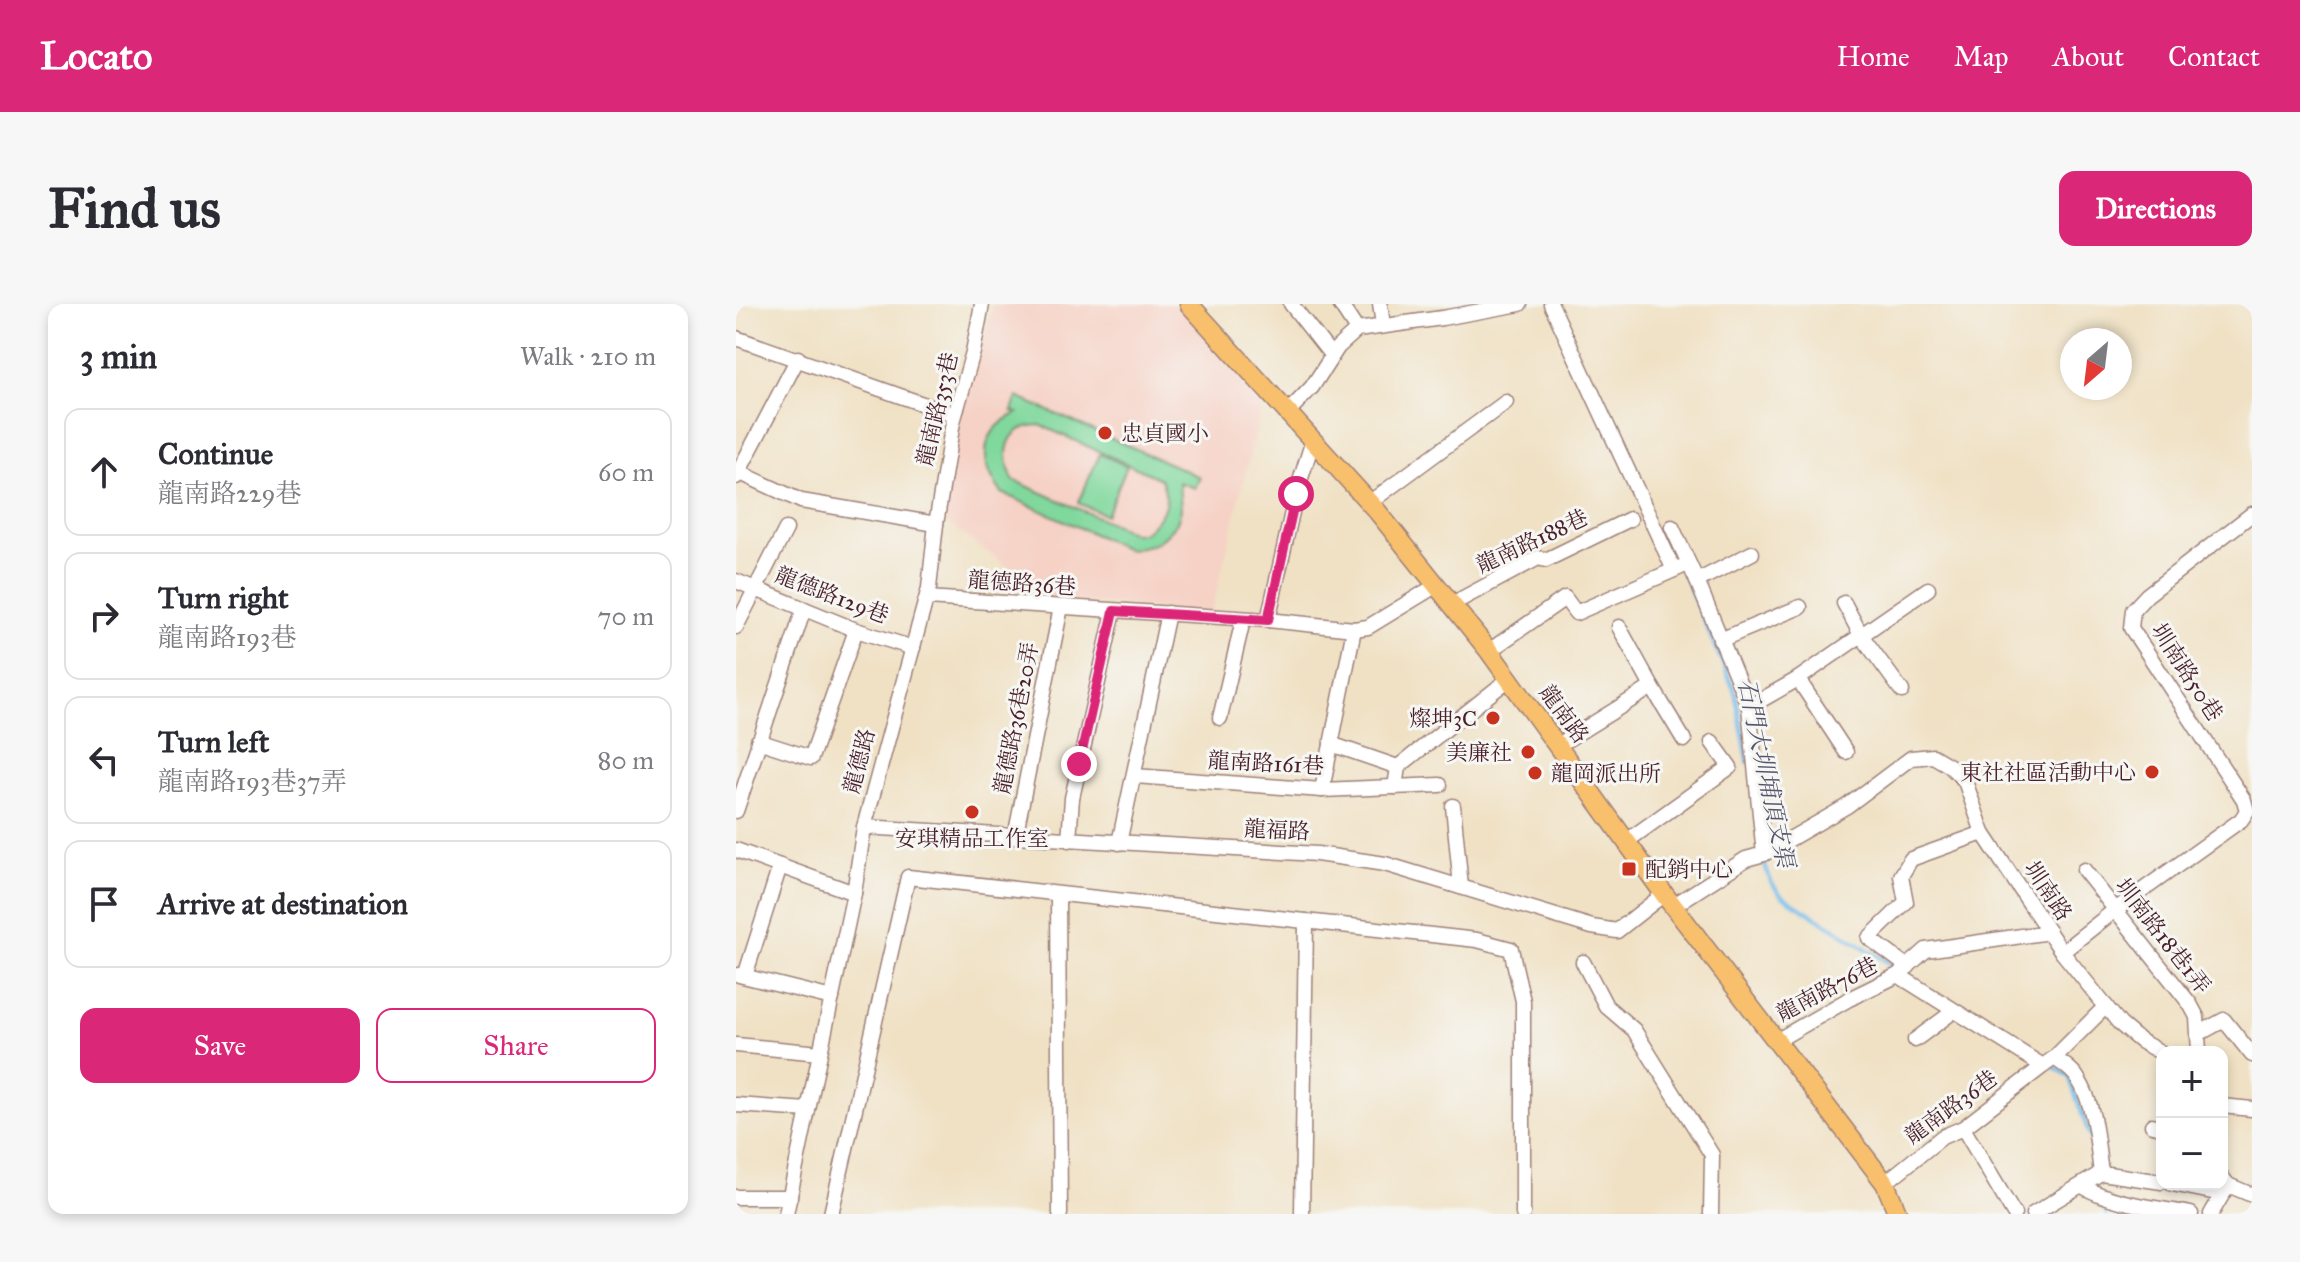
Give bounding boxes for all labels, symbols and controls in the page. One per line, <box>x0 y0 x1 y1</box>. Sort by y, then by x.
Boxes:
text: Locato <box>40 33 153 79</box>
text: Home <box>1837 39 1910 74</box>
text: Map <box>1954 39 2008 74</box>
text: About <box>2052 39 2124 74</box>
text: Contact <box>2168 39 2260 74</box>
button: Directions <box>2059 171 2252 246</box>
text: Find us <box>48 174 221 242</box>
north arrow <box>2060 328 2132 400</box>
text: 3 min <box>80 336 157 377</box>
text: Walk · 210 m <box>520 340 656 372</box>
street label: 龍南路353巷 <box>911 350 963 468</box>
place label: 忠貞國小 <box>1121 420 1209 447</box>
marker: 忠貞國小 <box>1096 424 1114 442</box>
text: Continue <box>158 436 273 472</box>
icon: ahead <box>82 450 126 494</box>
text: 60 m <box>598 456 654 488</box>
route start <box>1278 476 1314 512</box>
text: 龍南路229巷 <box>158 477 302 509</box>
street label: 龍南路188巷 <box>1472 503 1592 579</box>
street label: 龍德路129巷 <box>771 561 893 629</box>
street label: 龍德路36巷 <box>967 566 1077 600</box>
text: Turn right <box>158 580 289 616</box>
icon: right <box>82 594 126 638</box>
text: 70 m <box>598 600 654 632</box>
street label: 圳南路50巷 <box>2145 618 2229 726</box>
text: 龍南路193巷 <box>158 621 296 653</box>
street label: 龍德路36巷20弄 <box>988 640 1044 796</box>
water label: 石門大圳埔頂支渠 <box>1731 676 1801 873</box>
street label: 龍南路 <box>1534 679 1594 749</box>
place label: 燦坤3C <box>1409 705 1477 732</box>
marker: 燦坤3C <box>1484 709 1502 727</box>
text: Turn left <box>158 724 269 760</box>
street label: 龍德路 <box>837 726 881 796</box>
icon: left <box>82 738 126 782</box>
place label: 美廉社 <box>1446 739 1512 766</box>
marker: 美廉社 <box>1519 743 1537 761</box>
text: 80 m <box>598 744 654 776</box>
route end <box>1061 746 1097 782</box>
street label: 龍南路161巷 <box>1207 746 1325 780</box>
place label: 東社社區活動中心 <box>1960 759 2136 786</box>
place label: 龍岡派出所 <box>1551 760 1661 787</box>
marker: 東社社區活動中心 <box>2143 763 2161 781</box>
marker: 龍岡派出所 <box>1526 764 1544 782</box>
text: 龍南路193巷37弄 <box>158 765 347 797</box>
marker: 安琪精品工作室 <box>963 803 981 821</box>
street label: 龍福路 <box>1243 815 1311 845</box>
place label: 安琪精品工作室 <box>895 825 1049 852</box>
place label: 配銷中心 <box>1645 856 1733 883</box>
street label: 圳南路 <box>2018 856 2078 926</box>
marker: 配銷中心 <box>1620 860 1638 878</box>
street label: 圳南路18巷1弄 <box>2110 873 2216 999</box>
icon: arrive <box>82 882 126 926</box>
text: Arrive at destination <box>158 886 408 922</box>
street label: 龍南路76巷 <box>1772 951 1882 1027</box>
button: Save <box>80 1008 360 1083</box>
button: Share <box>376 1008 656 1083</box>
map controls <box>2156 1046 2228 1190</box>
button: + <box>2156 1046 2228 1118</box>
street label: 龍南路36巷 <box>1899 1064 2003 1150</box>
button: − <box>2156 1118 2228 1190</box>

